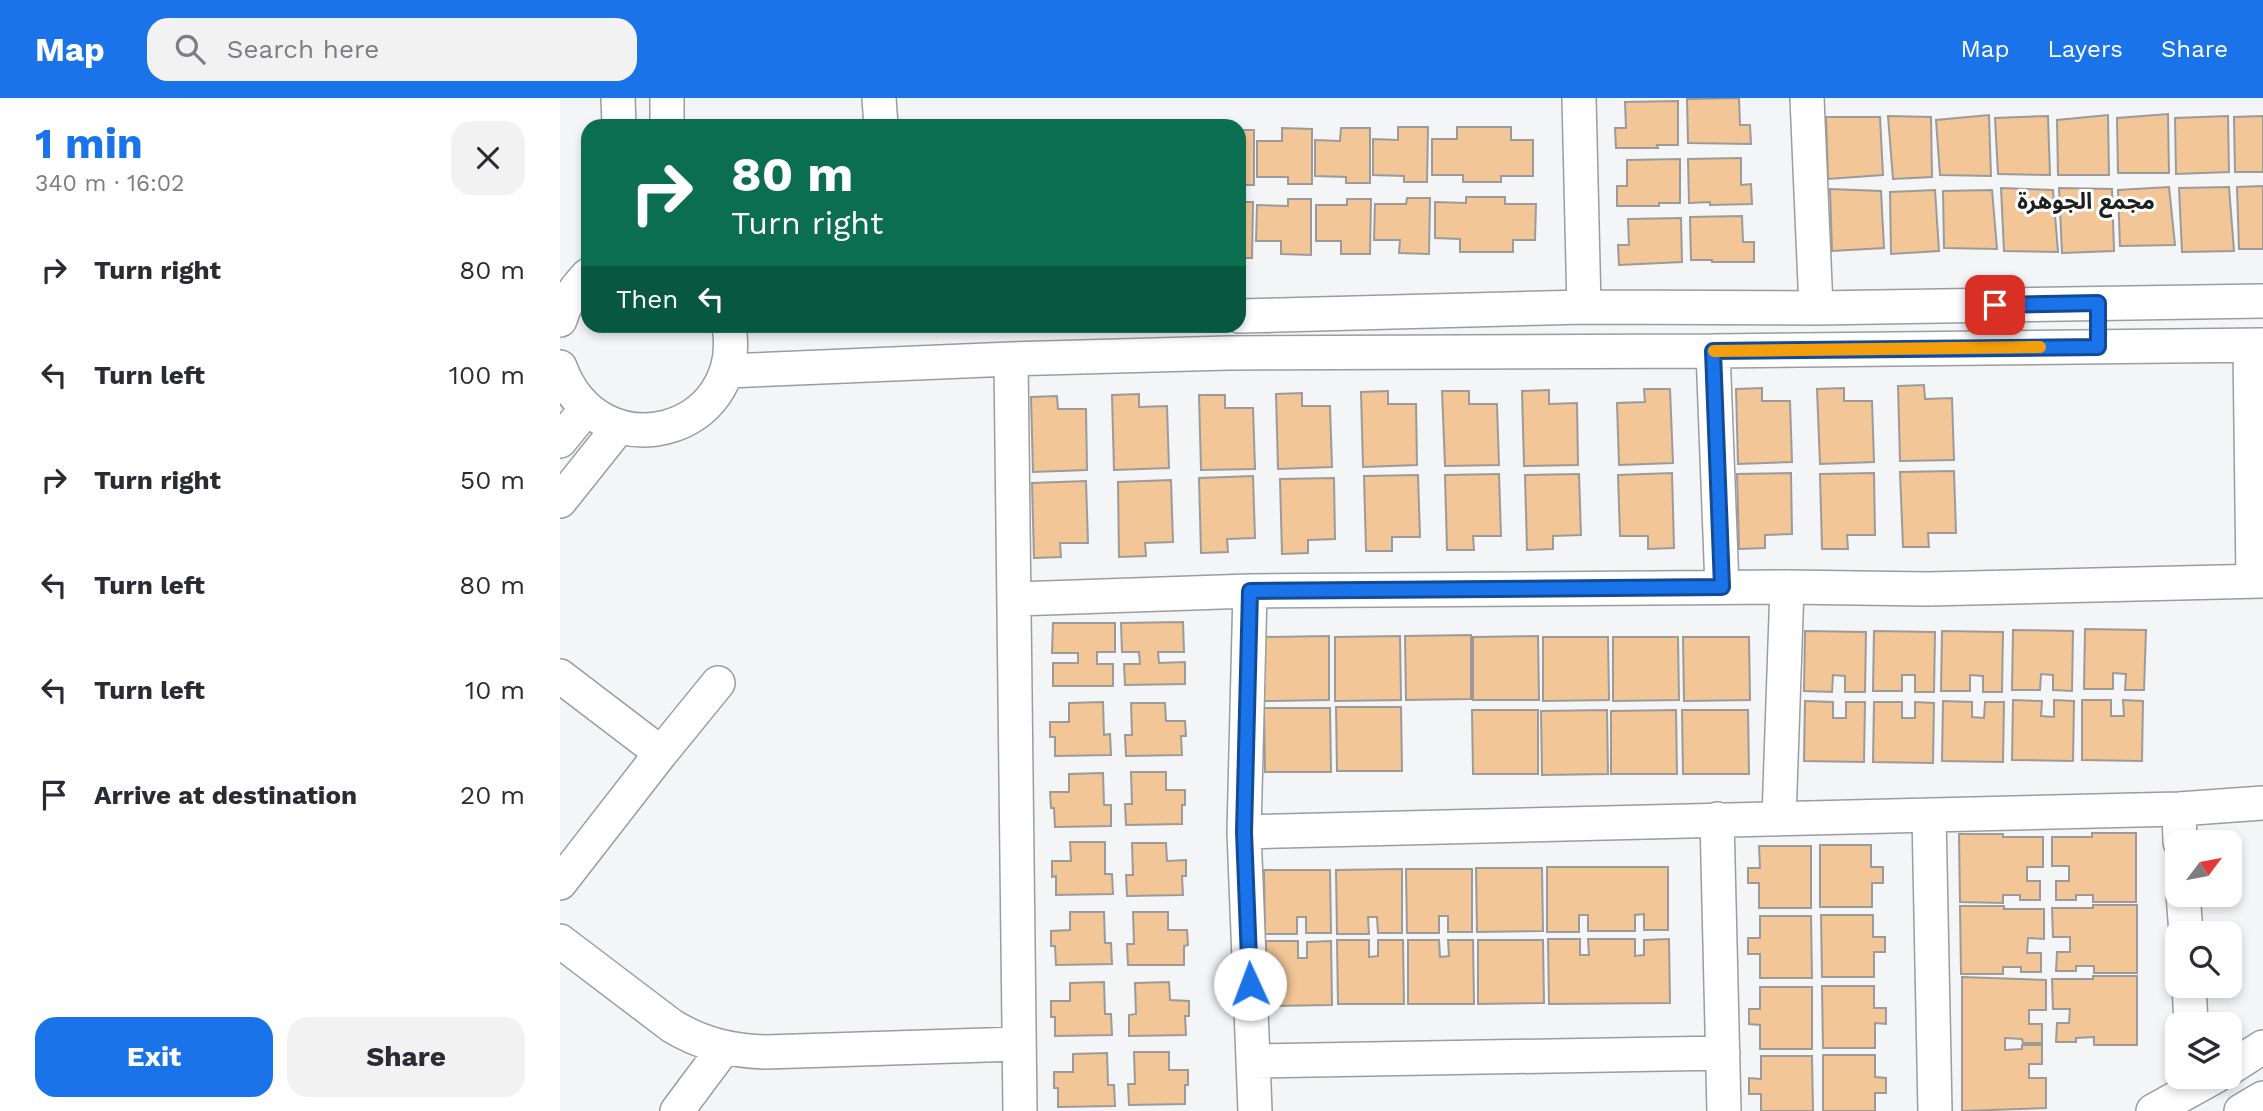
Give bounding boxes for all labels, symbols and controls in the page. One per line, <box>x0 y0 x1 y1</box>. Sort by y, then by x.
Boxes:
search box <box>147 18 637 81</box>
text: Map <box>35 30 105 69</box>
icon: search <box>171 30 209 68</box>
text: Search here <box>227 34 379 64</box>
text: Map <box>1961 35 2009 63</box>
text: Layers <box>2047 35 2123 63</box>
text: Share <box>2161 35 2228 63</box>
text: 1 min <box>35 119 143 168</box>
button: close <box>451 121 525 195</box>
text: 80 m <box>731 145 853 203</box>
icon: right <box>616 147 707 238</box>
text: 340 m · 16:02 <box>35 170 184 197</box>
district label: مجمع الجوهرة <box>2017 188 2155 218</box>
text: Turn right <box>731 204 883 242</box>
icon: right <box>35 251 73 289</box>
text: Turn right <box>94 255 221 285</box>
text: 80 m <box>459 255 525 285</box>
pin <box>1965 275 2025 335</box>
icon: left <box>692 280 730 318</box>
text: Then <box>616 284 678 314</box>
icon: arrive <box>1976 286 2014 324</box>
icon: left <box>35 356 73 394</box>
text: Turn left <box>94 360 205 390</box>
text: 100 m <box>449 360 525 390</box>
icon: right <box>35 461 73 499</box>
text: Turn right <box>94 465 221 495</box>
text: 50 m <box>460 465 525 495</box>
icon: left <box>35 566 73 604</box>
text: Turn left <box>94 570 205 600</box>
text: 80 m <box>459 570 525 600</box>
icon: left <box>35 671 73 709</box>
text: Turn left <box>94 675 205 705</box>
text: 10 m <box>465 675 525 705</box>
icon: arrive <box>35 776 73 814</box>
text: Arrive at destination <box>94 780 357 810</box>
text: 20 m <box>460 780 525 810</box>
north arrow <box>2165 830 2242 906</box>
map controls <box>2165 830 2242 1089</box>
button: search <box>2165 921 2242 998</box>
position arrow <box>1213 947 1287 1021</box>
button: layers <box>2165 1012 2242 1089</box>
button: Exit <box>35 1017 273 1097</box>
button: Share <box>287 1017 525 1097</box>

